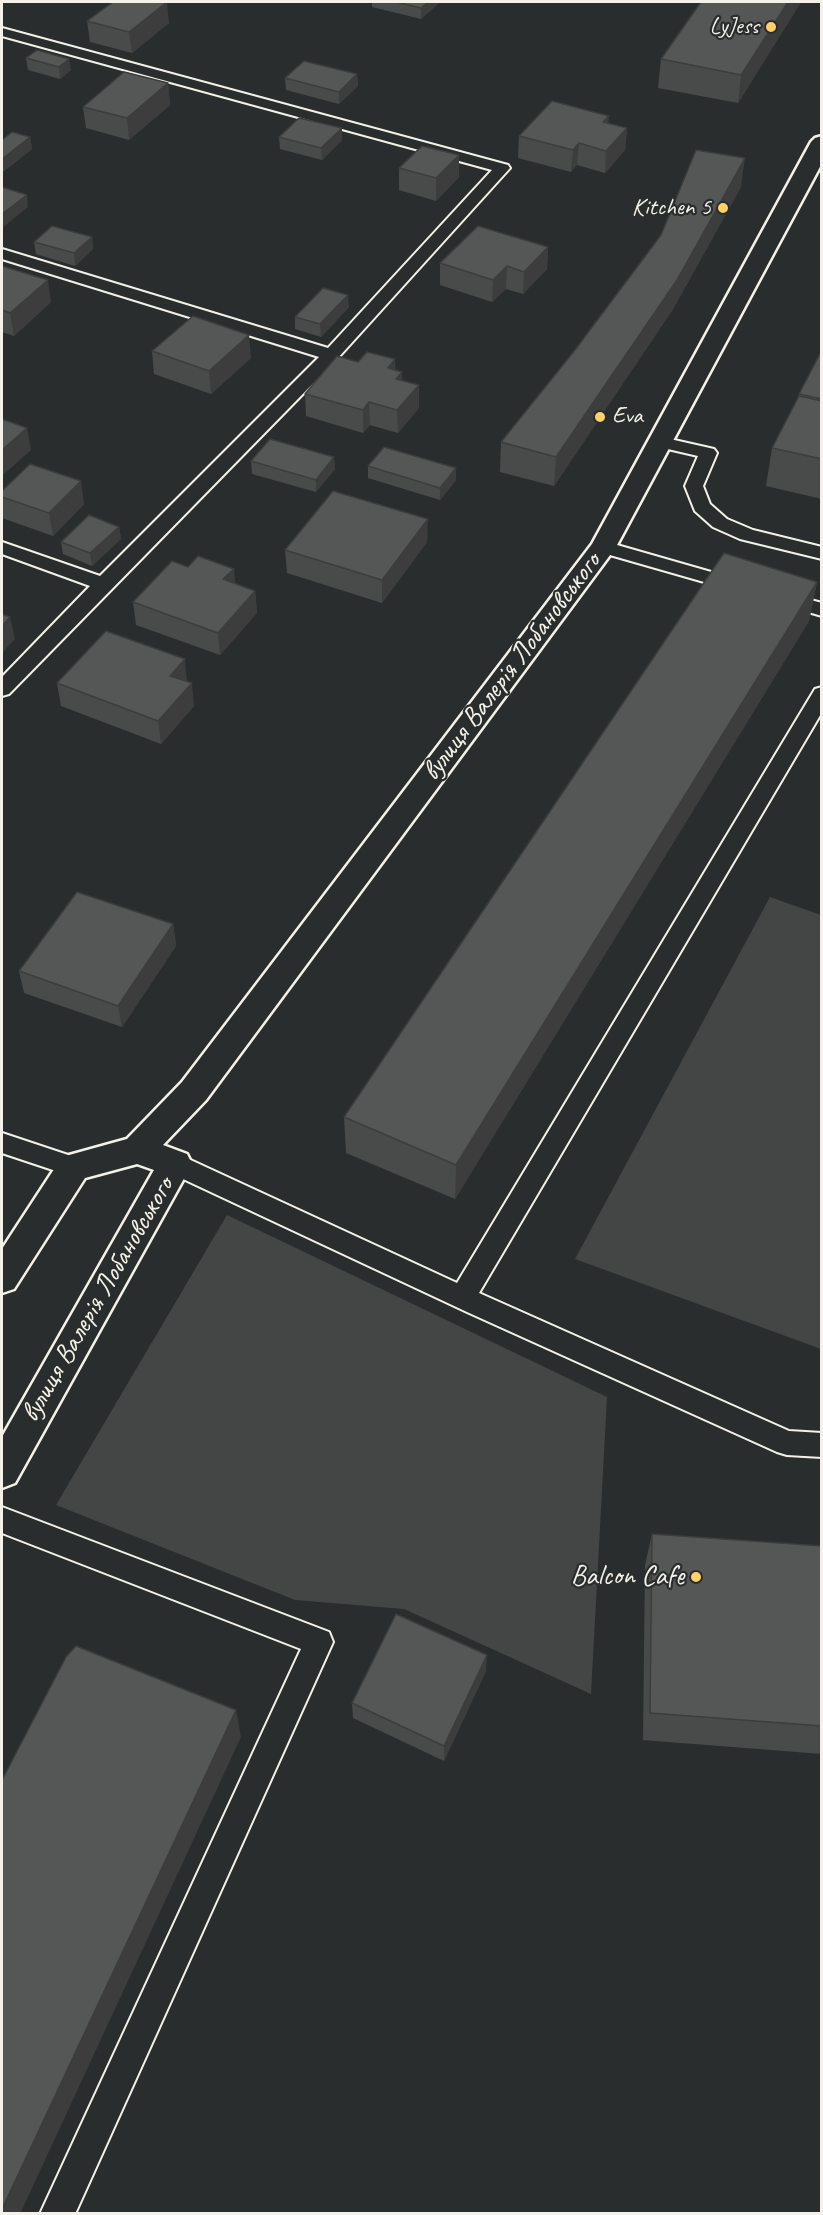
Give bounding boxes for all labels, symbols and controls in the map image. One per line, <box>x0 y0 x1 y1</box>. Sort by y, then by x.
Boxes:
place label: LyJess <box>710 13 759 41</box>
marker: LyJess <box>764 20 778 34</box>
place label: Kitchen 5 <box>632 194 711 222</box>
marker: Kitchen 5 <box>716 201 730 215</box>
place label: Eva <box>612 403 643 431</box>
marker: Eva <box>593 410 607 424</box>
street label: вулиця Валерія Лобановського <box>415 546 609 788</box>
street label: вулиця Валерія Лобановського <box>14 1172 182 1428</box>
place label: Balcon Cafe <box>571 1560 684 1594</box>
marker: Balcon Cafe <box>689 1570 703 1584</box>

